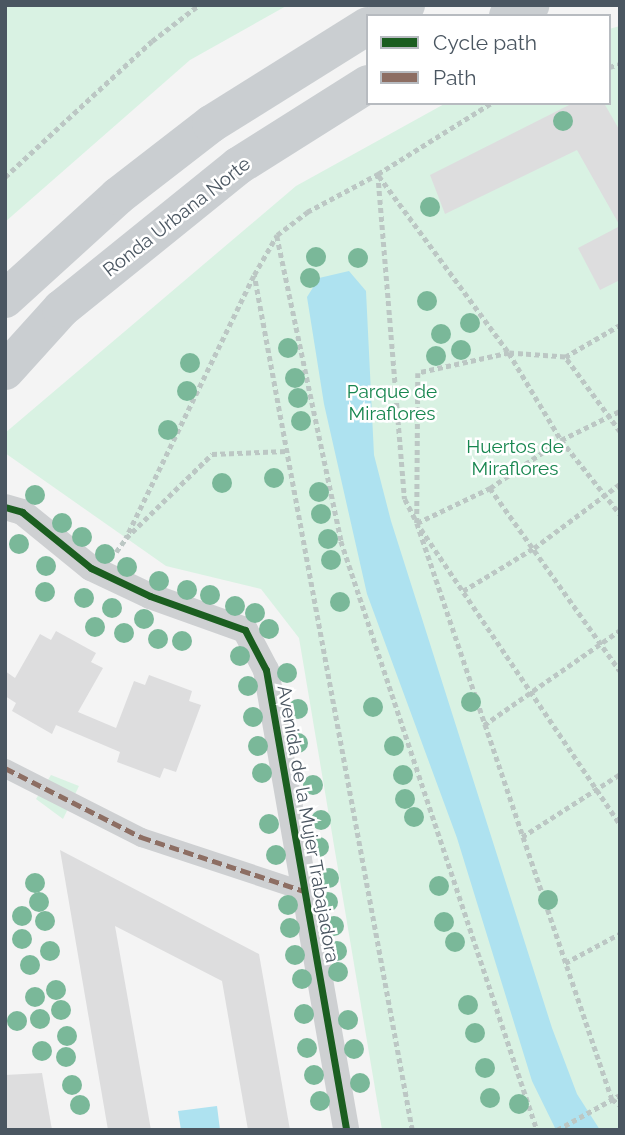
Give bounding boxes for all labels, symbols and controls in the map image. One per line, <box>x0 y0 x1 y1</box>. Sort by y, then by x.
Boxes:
legend <box>366 14 611 105</box>
text: Cycle path <box>433 30 537 55</box>
text: Path <box>433 65 477 90</box>
street label: Ronda Urbana Norte <box>99 152 255 282</box>
park label: Parque de Miraflores <box>347 381 437 425</box>
park label: Huertos de Miraflores <box>466 436 564 480</box>
street label: Avenida de la Mujer Trabajadora <box>272 683 344 965</box>

